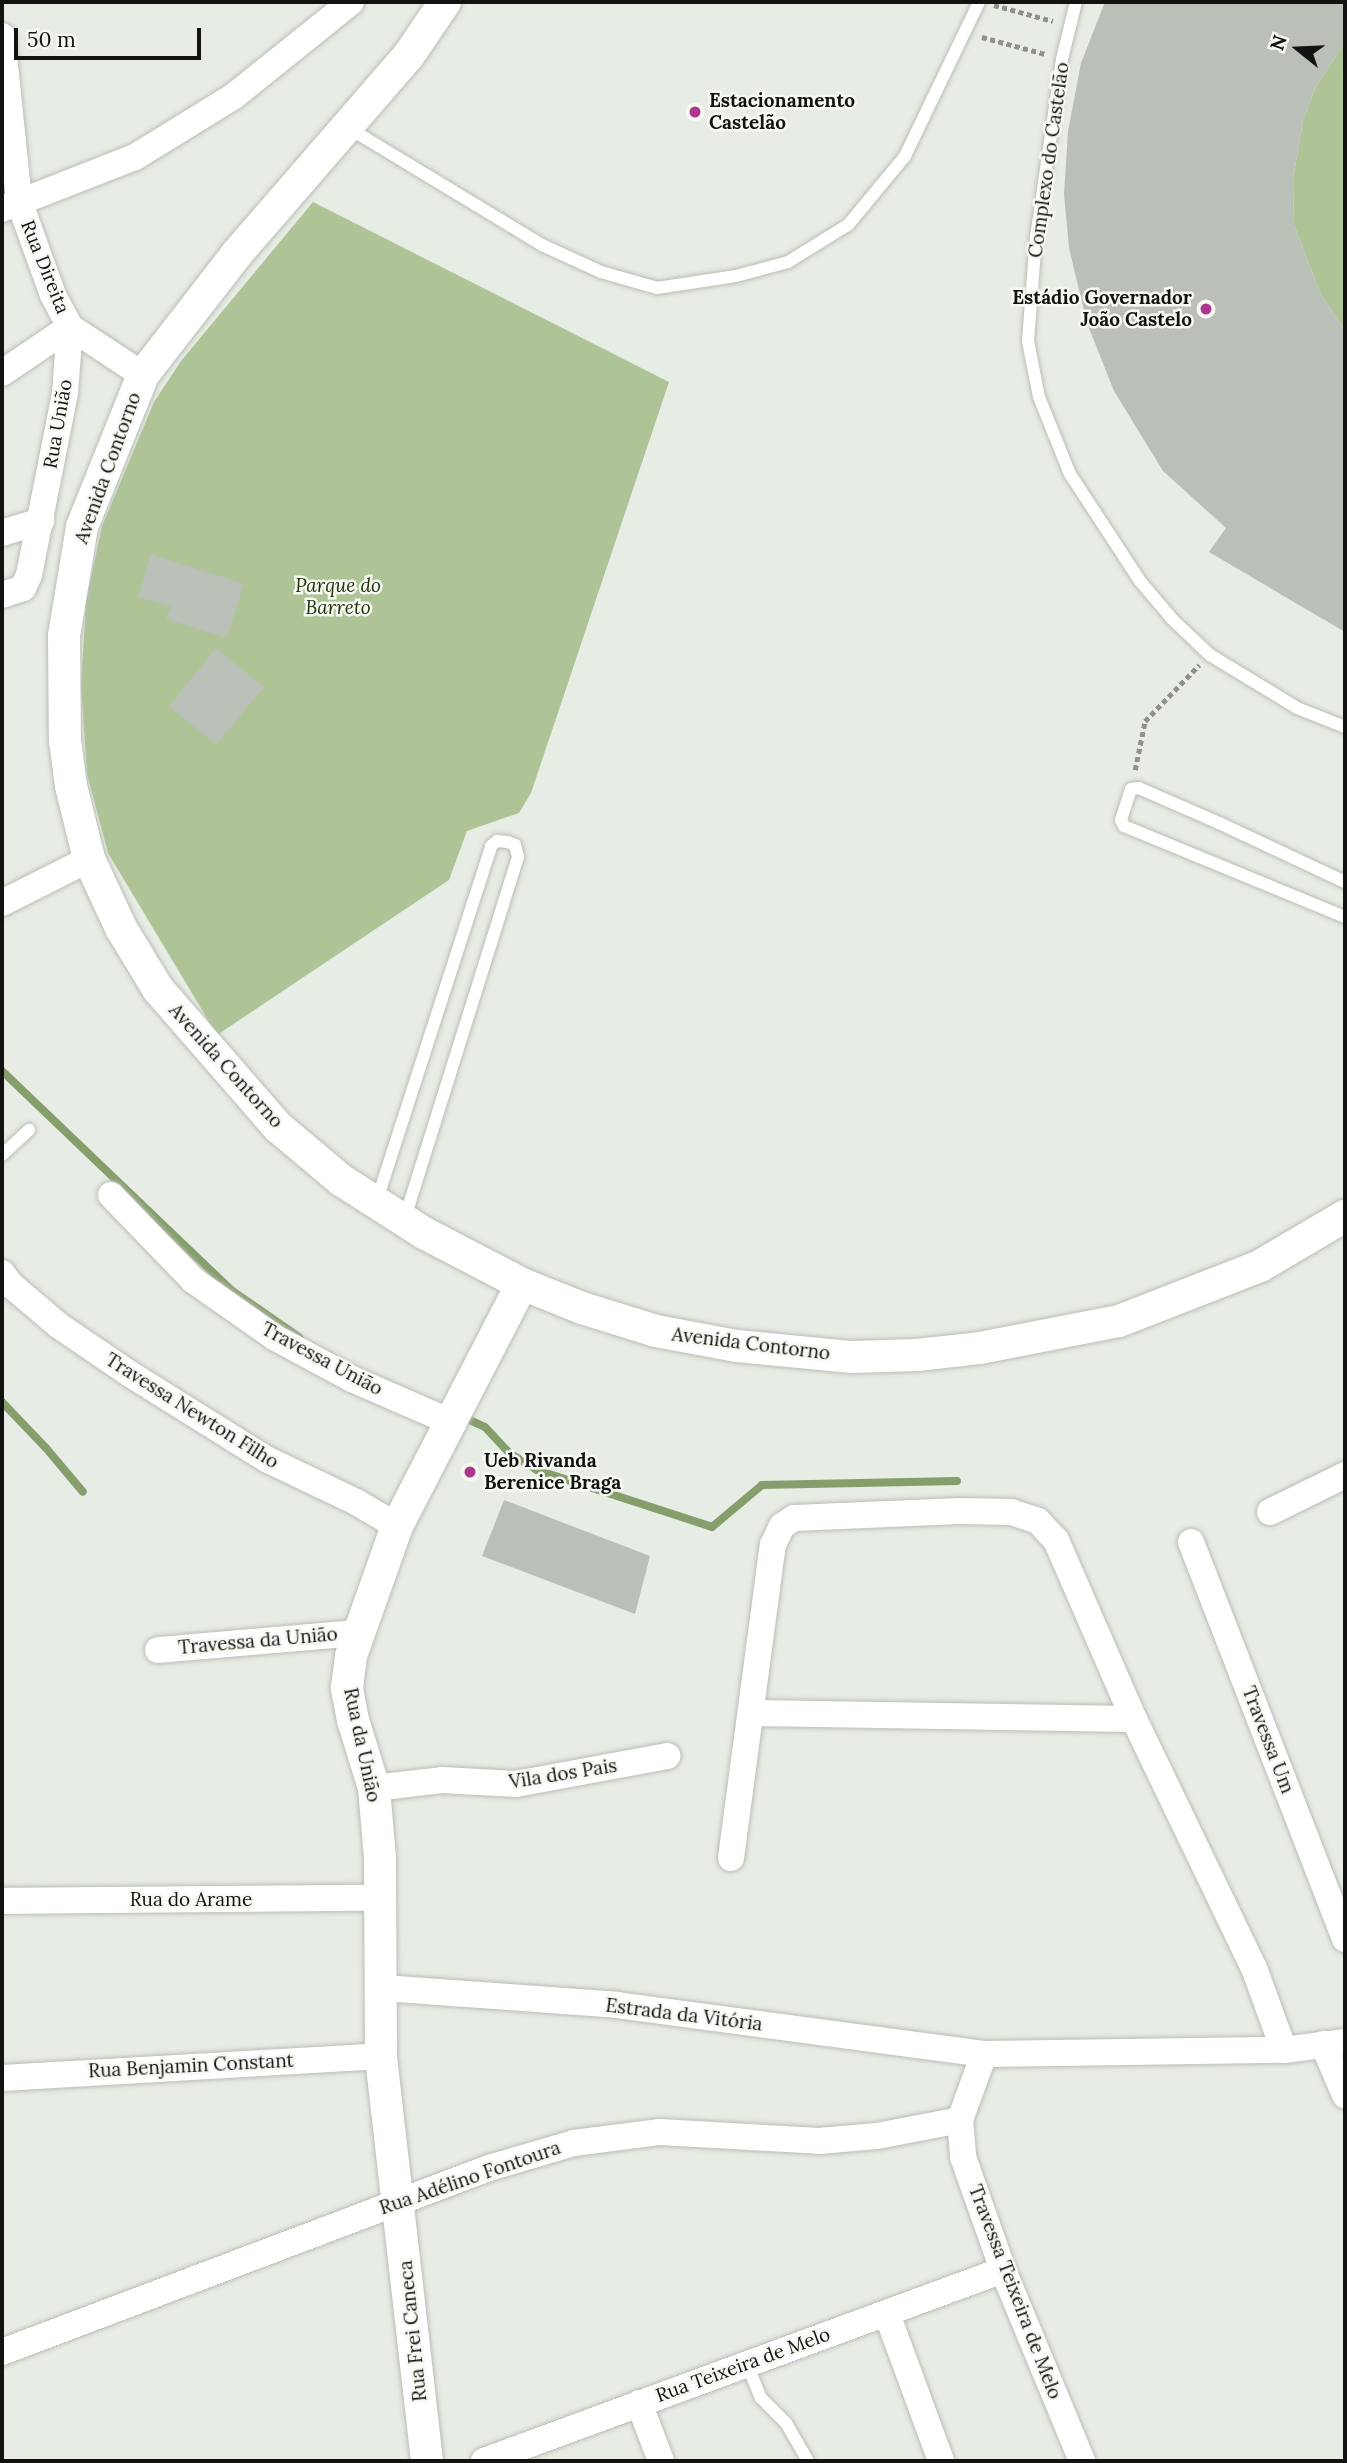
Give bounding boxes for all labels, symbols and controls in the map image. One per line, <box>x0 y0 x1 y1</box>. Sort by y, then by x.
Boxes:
scale bar <box>18 14 205 58</box>
north arrow <box>1263 14 1333 84</box>
text: 50 m <box>27 26 76 53</box>
text: N <box>1264 32 1292 53</box>
street label: Complexo do Castelão <box>1024 61 1074 259</box>
place label: Estacionamento Castelão <box>709 90 855 134</box>
marker: Estacionamento Castelão <box>687 104 703 120</box>
street label: Rua Direita <box>16 217 74 317</box>
place label: Estádio Governador João Castelo <box>1012 287 1192 331</box>
marker: Estádio Governador João Castelo <box>1198 301 1214 317</box>
street label: Rua União <box>39 378 77 470</box>
street label: Avenida Contorno <box>70 389 146 547</box>
park label: Parque do Barreto <box>295 575 381 619</box>
street label: Avenida Contorno <box>164 999 288 1133</box>
street label: Travessa União <box>258 1318 386 1400</box>
street label: Avenida Contorno <box>670 1323 832 1365</box>
street label: Travessa Newton Filho <box>101 1348 283 1474</box>
place label: Ueb Rivanda Berenice Braga <box>484 1450 621 1494</box>
marker: Ueb Rivanda Berenice Braga <box>462 1464 478 1480</box>
street label: Travessa da União <box>177 1623 339 1659</box>
street label: Travessa Um <box>1237 1683 1299 1797</box>
street label: Rua da União <box>339 1686 385 1804</box>
street label: Vila dos Pais <box>507 1754 619 1794</box>
street label: Rua do Arame <box>130 1889 252 1911</box>
street label: Estrada da Vitória <box>604 1994 764 2036</box>
street label: Rua Benjamin Constant <box>88 2049 294 2083</box>
street label: Rua Adélino Fontoura <box>376 2136 564 2220</box>
street label: Travessa Teixeira de Melo <box>964 2182 1066 2402</box>
street label: Rua Frei Caneca <box>394 2259 432 2403</box>
street label: Rua Teixeira de Melo <box>653 2323 833 2407</box>

